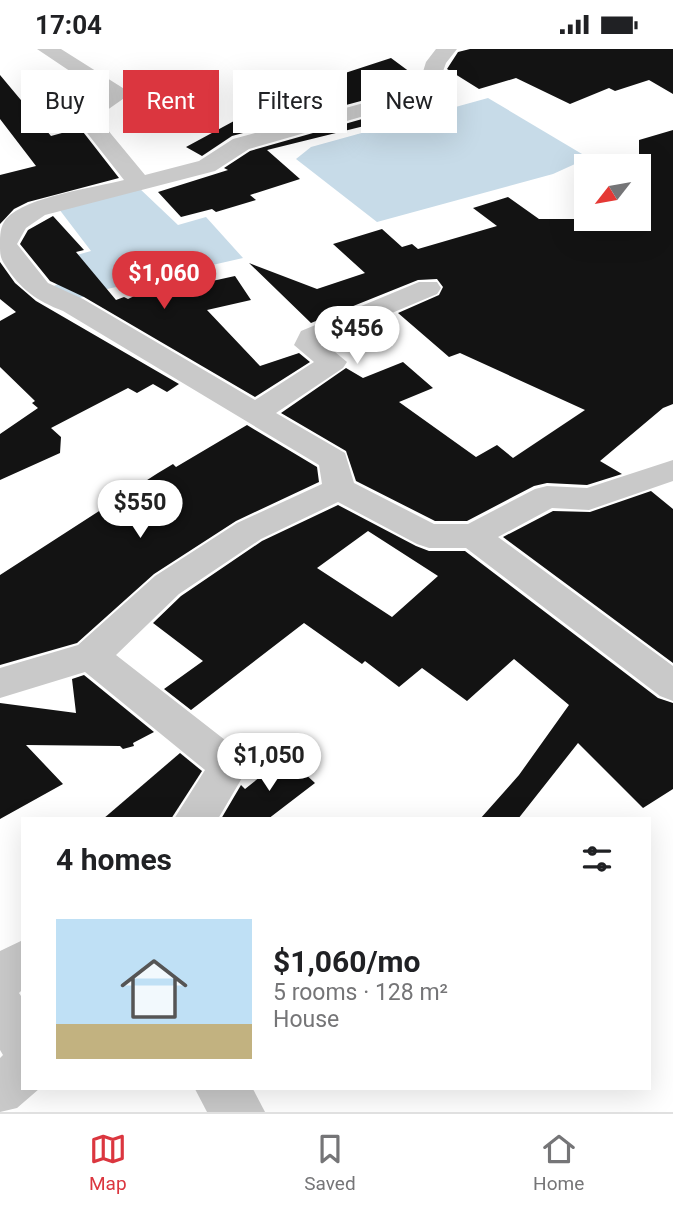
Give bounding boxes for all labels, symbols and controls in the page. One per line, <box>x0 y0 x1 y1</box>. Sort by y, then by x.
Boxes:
text: 17:04 <box>35 10 102 40</box>
chip: Buy <box>21 70 109 133</box>
chip: Rent <box>123 70 219 133</box>
chip: Filters <box>233 70 347 133</box>
chip: New <box>361 70 457 133</box>
north arrow <box>574 154 651 231</box>
map controls <box>574 154 651 231</box>
pin: $1,060 <box>107 251 221 311</box>
text: $1,060 <box>128 260 200 287</box>
pin: $456 <box>316 307 398 366</box>
text: $456 <box>331 315 383 342</box>
pin: $550 <box>99 481 181 540</box>
text: $550 <box>114 489 166 516</box>
pin: $1,050 <box>212 733 326 793</box>
text: $1,050 <box>233 742 305 769</box>
icon: filters <box>578 840 616 878</box>
text: 4 homes <box>56 842 172 877</box>
text: $1,060/mo <box>273 944 421 979</box>
icon: home <box>112 947 196 1031</box>
text: 5 rooms · 128 m² <box>273 979 448 1006</box>
text: House <box>273 1006 339 1033</box>
tab: Map <box>89 1130 127 1195</box>
tab: Saved <box>304 1130 356 1195</box>
tab: Home <box>533 1130 584 1195</box>

